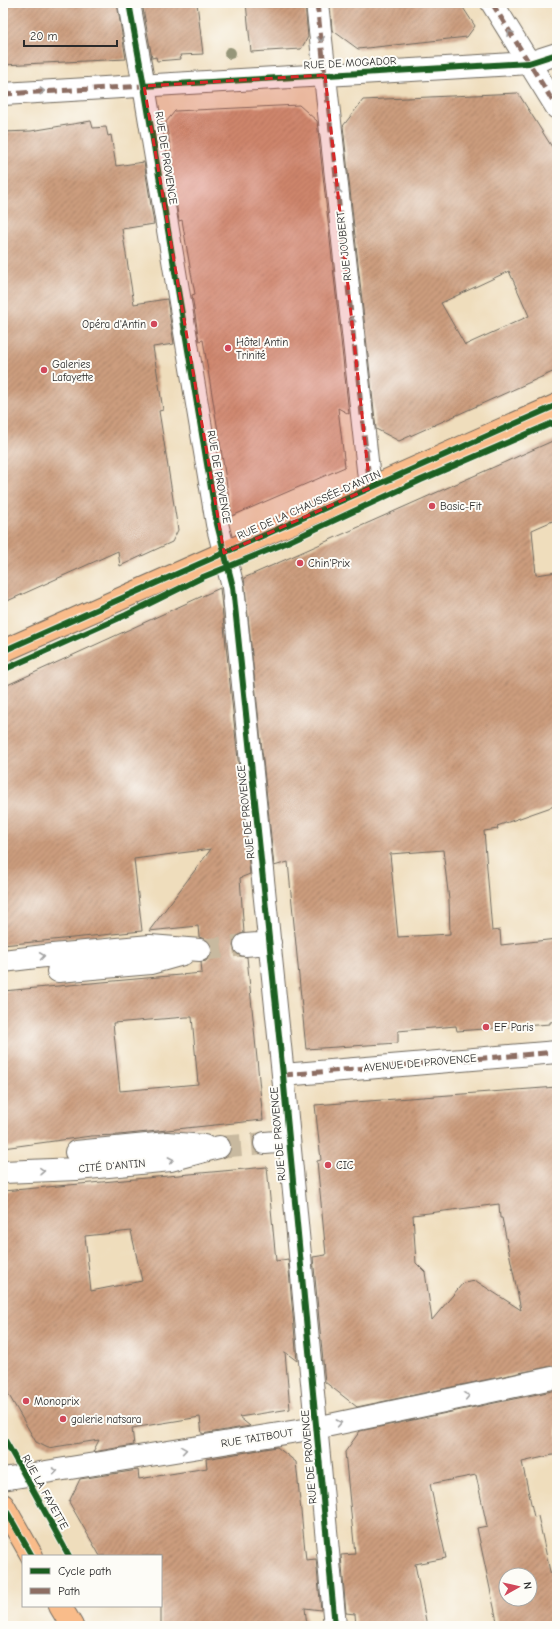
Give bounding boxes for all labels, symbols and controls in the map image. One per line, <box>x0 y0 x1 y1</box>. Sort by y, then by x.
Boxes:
scale bar <box>24 22 117 48</box>
text: 20 m <box>30 29 58 43</box>
one-way arrow <box>507 30 515 37</box>
one-way arrow <box>316 36 325 42</box>
street label: RUE DE MOGADOR <box>303 54 397 72</box>
one-way arrow <box>39 87 45 96</box>
street label: RUE DE PROVENCE <box>152 110 180 206</box>
one-way arrow <box>334 188 343 194</box>
street label: RUE JOUBERT <box>334 210 354 281</box>
one-way arrow <box>348 317 357 323</box>
place label: Opéra d'Antin <box>82 318 146 331</box>
marker: Opéra d'Antin <box>149 319 159 329</box>
place label: Hôtel Antin Trinité <box>236 336 288 362</box>
marker: Hôtel Antin Trinité <box>223 343 233 353</box>
place label: Galeries Lafayette <box>52 358 94 384</box>
marker: Galeries Lafayette <box>39 365 49 375</box>
street label: RUE DE PROVENCE <box>204 429 234 525</box>
one-way arrow <box>362 446 371 453</box>
street label: RUE DE LA CHAUSSÉE-D'ANTIN <box>235 466 383 543</box>
place label: Basic-Fit <box>440 500 482 513</box>
marker: Basic-Fit <box>427 501 437 511</box>
place label: Chin'Prix <box>308 557 350 570</box>
marker: Chin'Prix <box>295 558 305 568</box>
street label: RUE DE PROVENCE <box>235 764 257 860</box>
one-way arrow <box>39 952 45 961</box>
place label: EF Paris <box>494 1021 534 1034</box>
marker: EF Paris <box>481 1022 491 1032</box>
street label: AVENUE DE PROVENCE <box>363 1052 477 1074</box>
street label: RUE DE PROVENCE <box>267 1086 289 1182</box>
street label: CITÉ D'ANTIN <box>78 1156 146 1175</box>
one-way arrow <box>168 1156 175 1164</box>
place label: CIC <box>336 1159 354 1172</box>
marker: CIC <box>323 1160 333 1170</box>
one-way arrow <box>39 1166 45 1175</box>
one-way arrow <box>463 1393 470 1401</box>
place label: Monoprix <box>34 1395 80 1408</box>
marker: Monoprix <box>21 1396 31 1406</box>
street label: RUE DE PROVENCE <box>298 1409 320 1505</box>
place label: galerie natsara <box>71 1413 141 1426</box>
marker: galerie natsara <box>58 1414 68 1424</box>
one-way arrow <box>336 1420 343 1428</box>
street label: RUE TAITBOUT <box>220 1426 294 1450</box>
one-way arrow <box>181 1446 187 1455</box>
street label: RUE LA FAYETTE <box>19 1452 71 1532</box>
one-way arrow <box>52 1467 58 1476</box>
legend <box>22 1555 162 1607</box>
text: Cycle path <box>58 1564 111 1578</box>
north arrow <box>498 1567 538 1607</box>
text: N <box>520 1581 534 1590</box>
text: Path <box>58 1584 80 1598</box>

